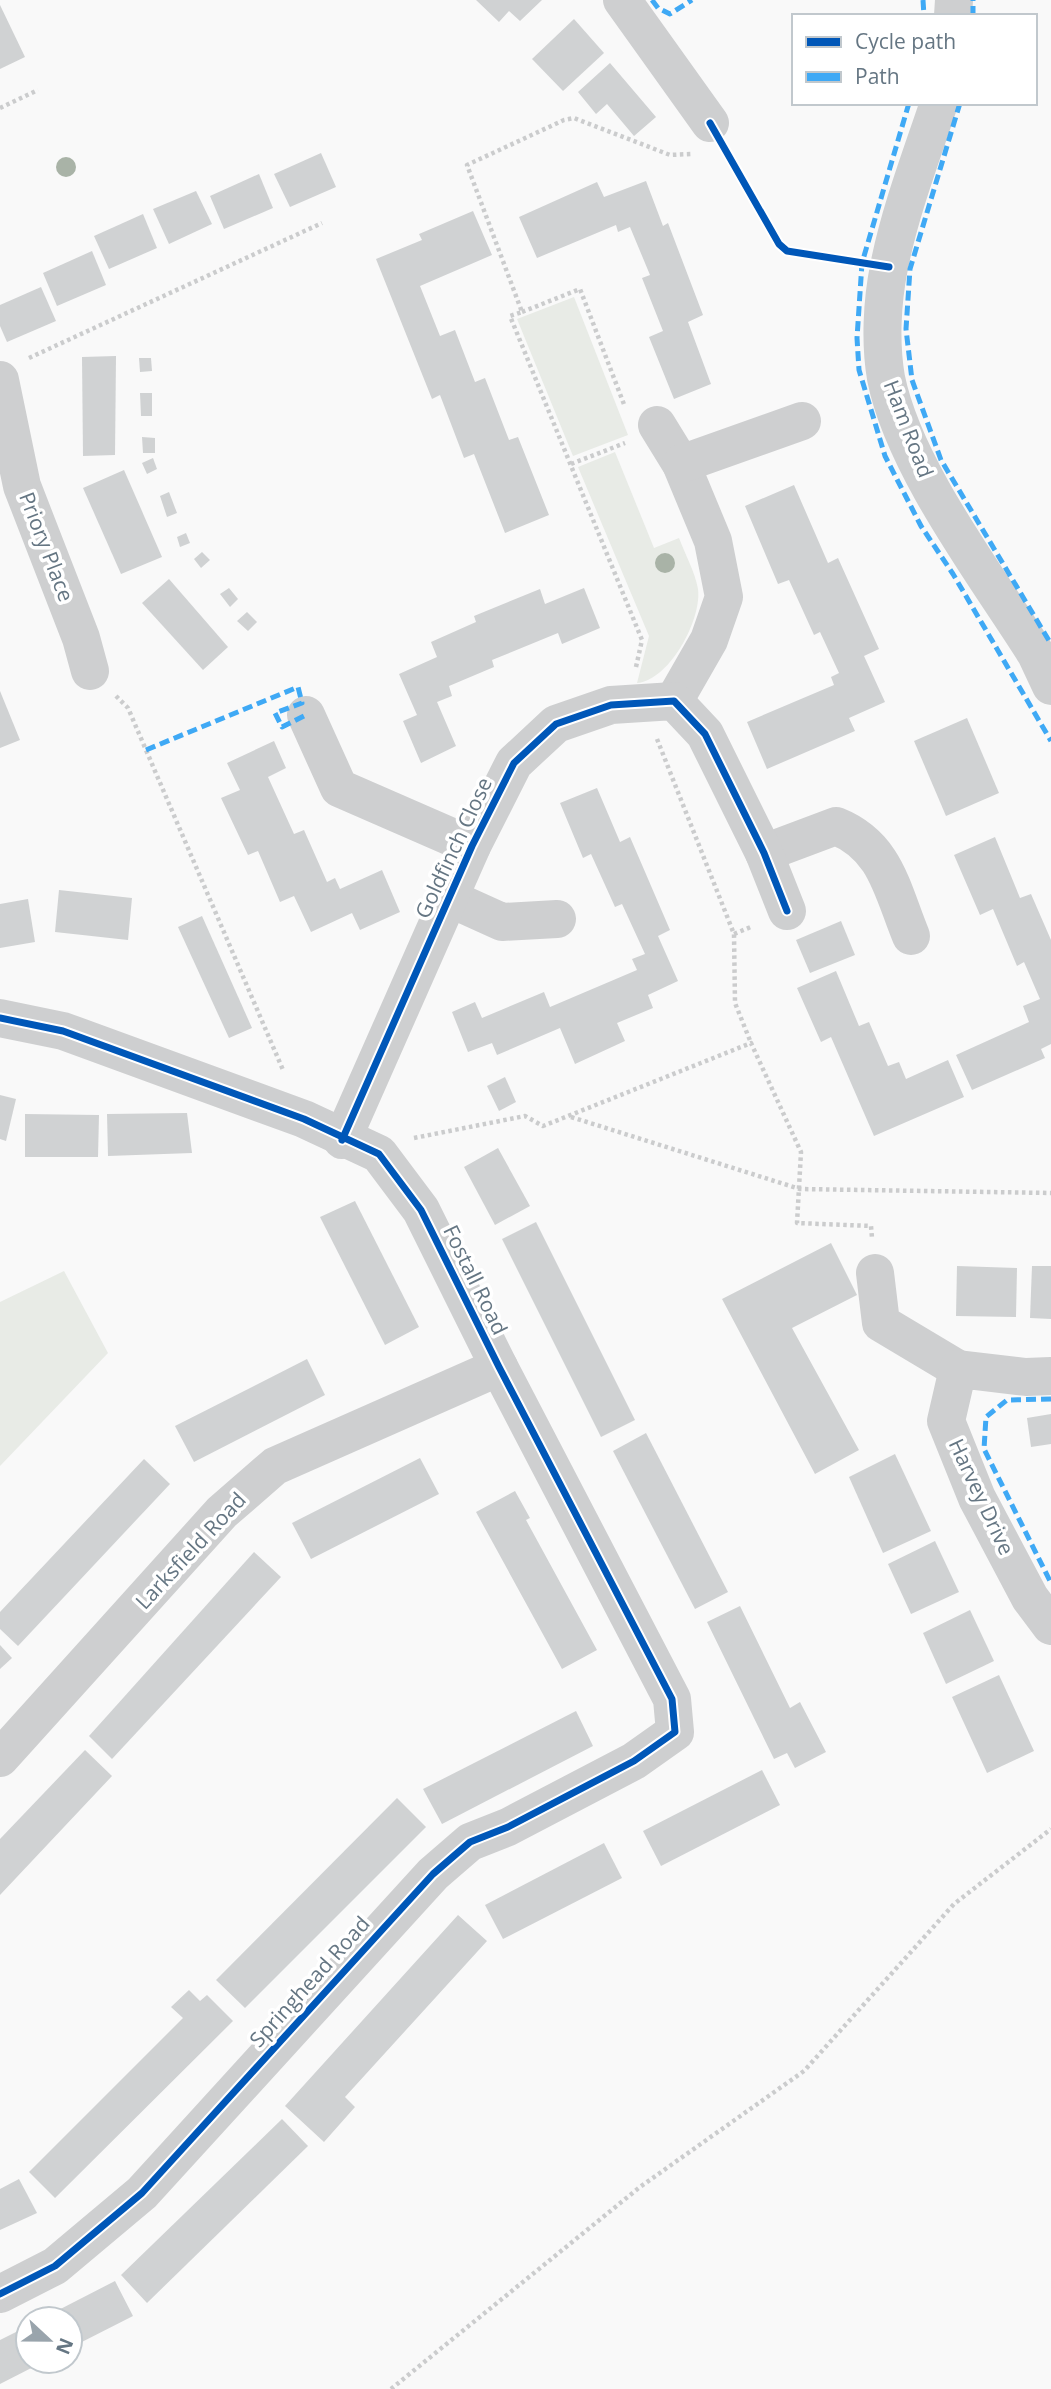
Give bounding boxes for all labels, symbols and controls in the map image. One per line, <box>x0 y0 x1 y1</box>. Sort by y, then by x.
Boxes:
legend <box>792 14 1037 105</box>
text: Cycle path <box>855 27 956 55</box>
text: Path <box>855 62 900 90</box>
street label: Ham Road <box>878 376 940 481</box>
street label: Priory Place <box>13 488 81 605</box>
street label: Goldfinch Close <box>408 772 498 923</box>
street label: Fostall Road <box>437 1220 515 1339</box>
street label: Harvey Drive <box>943 1434 1021 1559</box>
street label: Larksfield Road <box>129 1486 252 1615</box>
street label: Springhead Road <box>243 1910 376 2053</box>
north arrow <box>14 2305 84 2375</box>
text: N <box>50 2334 80 2358</box>

